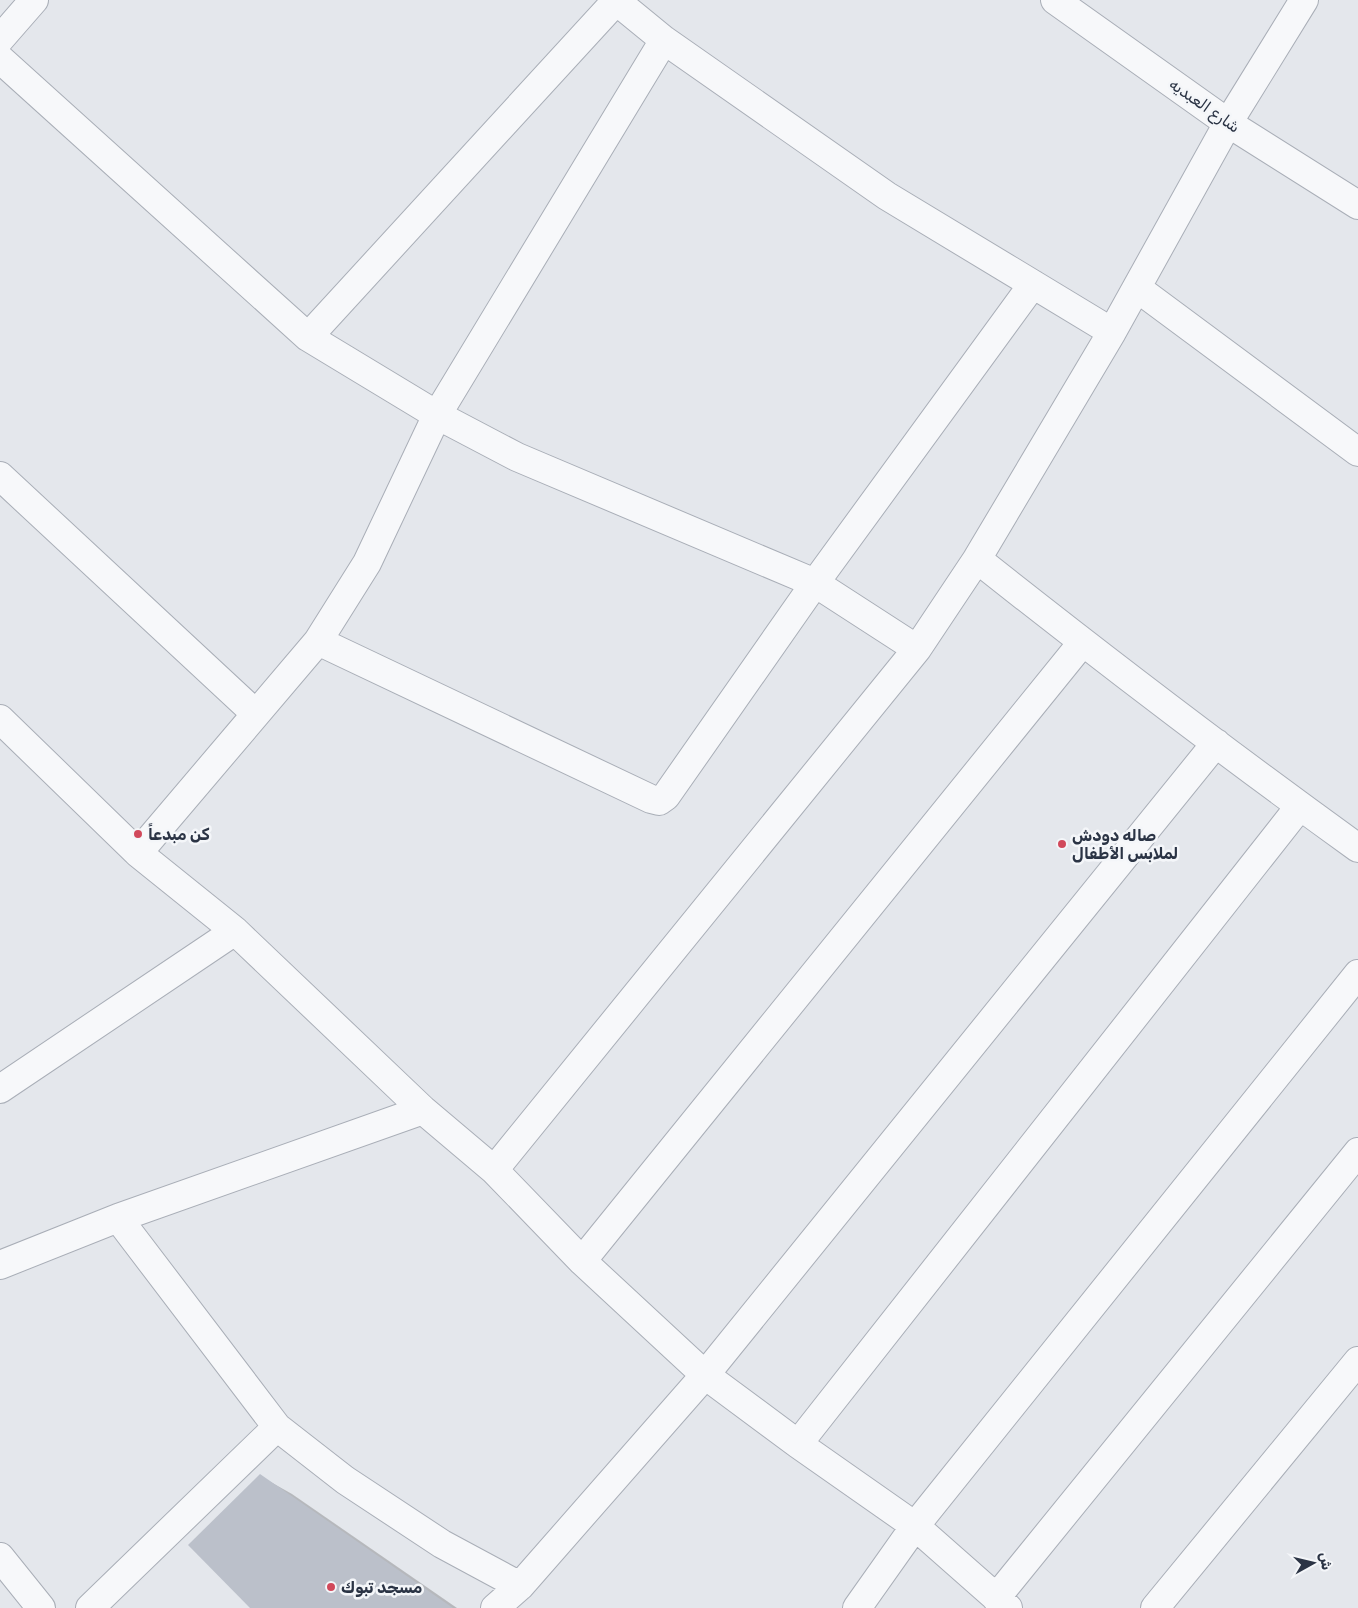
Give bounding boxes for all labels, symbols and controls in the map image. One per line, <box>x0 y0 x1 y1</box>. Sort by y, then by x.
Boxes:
street label: شارع العبديه <box>1165 74 1244 138</box>
place label: كن مبدعاً <box>148 823 210 844</box>
place label: صاله دودش لملابس الأطفال <box>1072 826 1178 863</box>
marker: كن مبدعاً <box>132 828 144 840</box>
marker: صاله دودش لملابس الأطفال <box>1056 838 1068 850</box>
north arrow <box>1288 1538 1338 1588</box>
text: ش <box>1316 1551 1335 1571</box>
place label: مسجد تبوك <box>341 1578 422 1597</box>
marker: مسجد تبوك <box>325 1581 337 1593</box>

